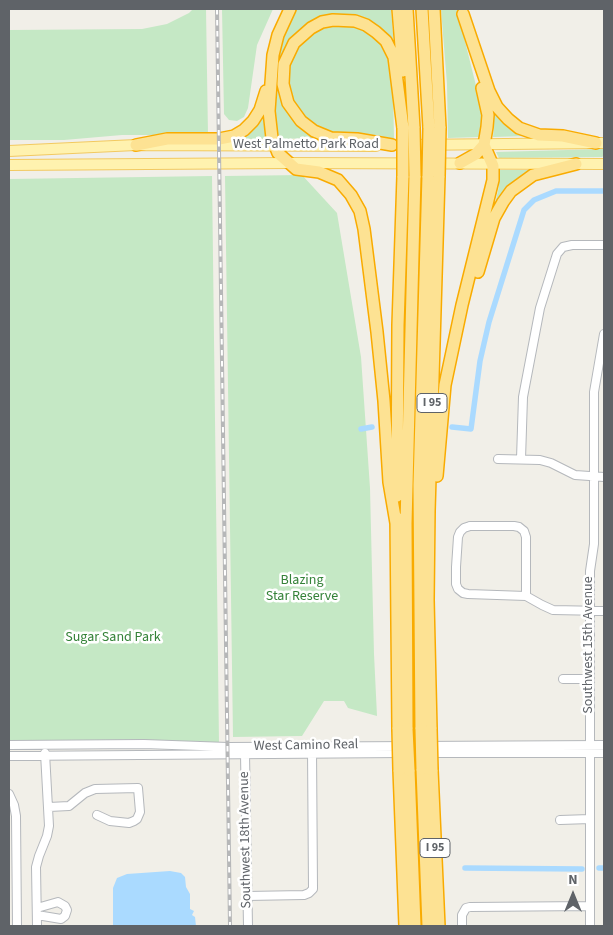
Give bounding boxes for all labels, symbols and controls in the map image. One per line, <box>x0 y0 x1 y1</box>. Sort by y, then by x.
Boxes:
street label: West Palmetto Park Road <box>233 137 379 153</box>
road number: I 95 <box>417 393 447 412</box>
park label: Blazing Star Reserve <box>266 573 338 606</box>
street label: Southwest 15th Avenue <box>581 576 597 714</box>
park label: Sugar Sand Park <box>65 630 161 646</box>
street label: West Camino Real <box>254 737 358 755</box>
street label: Southwest 18th Avenue <box>236 771 256 909</box>
road number: I 95 <box>420 838 450 858</box>
north arrow <box>548 870 598 920</box>
text: N <box>568 870 578 890</box>

